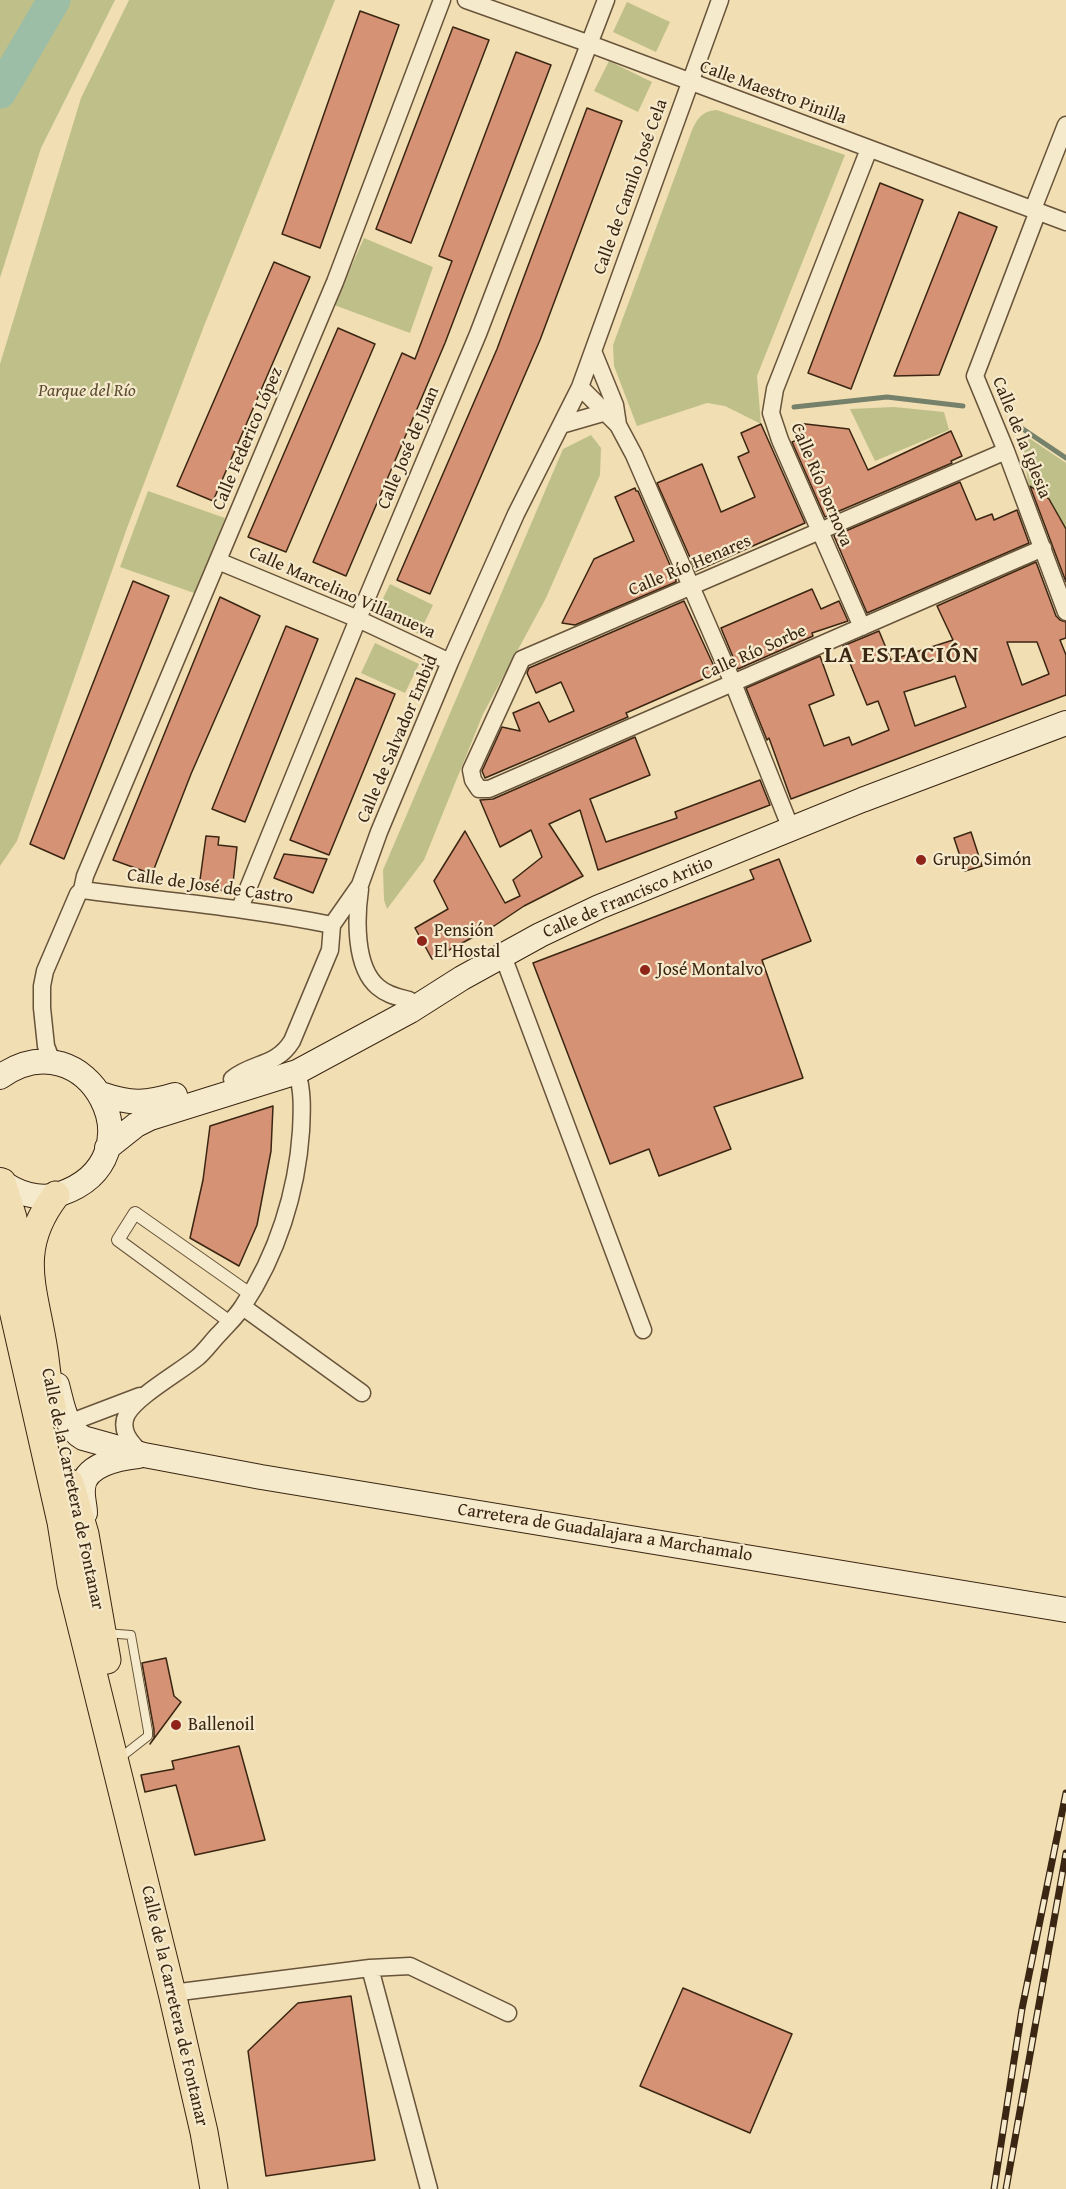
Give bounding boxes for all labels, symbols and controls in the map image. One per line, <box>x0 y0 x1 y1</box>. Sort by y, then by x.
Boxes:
street label: Calle Maestro Pinilla <box>697 56 849 130</box>
street label: Calle de Camilo José Cela <box>589 96 673 278</box>
street label: Calle Federico López <box>208 364 288 514</box>
street label: Calle de la Iglesia <box>987 374 1055 502</box>
park label: Parque del Río <box>38 380 136 402</box>
street label: Calle José de Juan <box>373 383 445 513</box>
street label: Calle Río Bornova <box>785 420 857 550</box>
street label: Calle Río Henares <box>625 530 755 602</box>
street label: Calle Marcelino Villanueva <box>245 542 439 644</box>
street label: Calle Río Sorbe <box>698 620 810 686</box>
district label: LA ESTACIÓN <box>824 642 980 670</box>
street label: Calle de Salvador Embid <box>353 652 443 826</box>
place label: Grupo Simón <box>933 849 1031 871</box>
street label: Calle de Francisco Aritio <box>540 852 716 944</box>
marker: Grupo Simón <box>914 853 928 867</box>
street label: Calle de José de Castro <box>126 865 294 909</box>
place label: Pensión El Hostal <box>434 920 500 962</box>
marker: Pensión El Hostal <box>415 934 429 948</box>
place label: José Montalvo <box>657 959 763 981</box>
marker: José Montalvo <box>638 963 652 977</box>
street label: Calle de la Carretera de Fontanar <box>36 1366 108 1612</box>
street label: Carretera de Guadalajara a Marchamalo <box>456 1499 754 1567</box>
place label: Ballenoil <box>188 1714 255 1736</box>
marker: Ballenoil <box>169 1718 183 1732</box>
street label: Calle de la Carretera de Fontanar <box>136 1884 212 2128</box>

